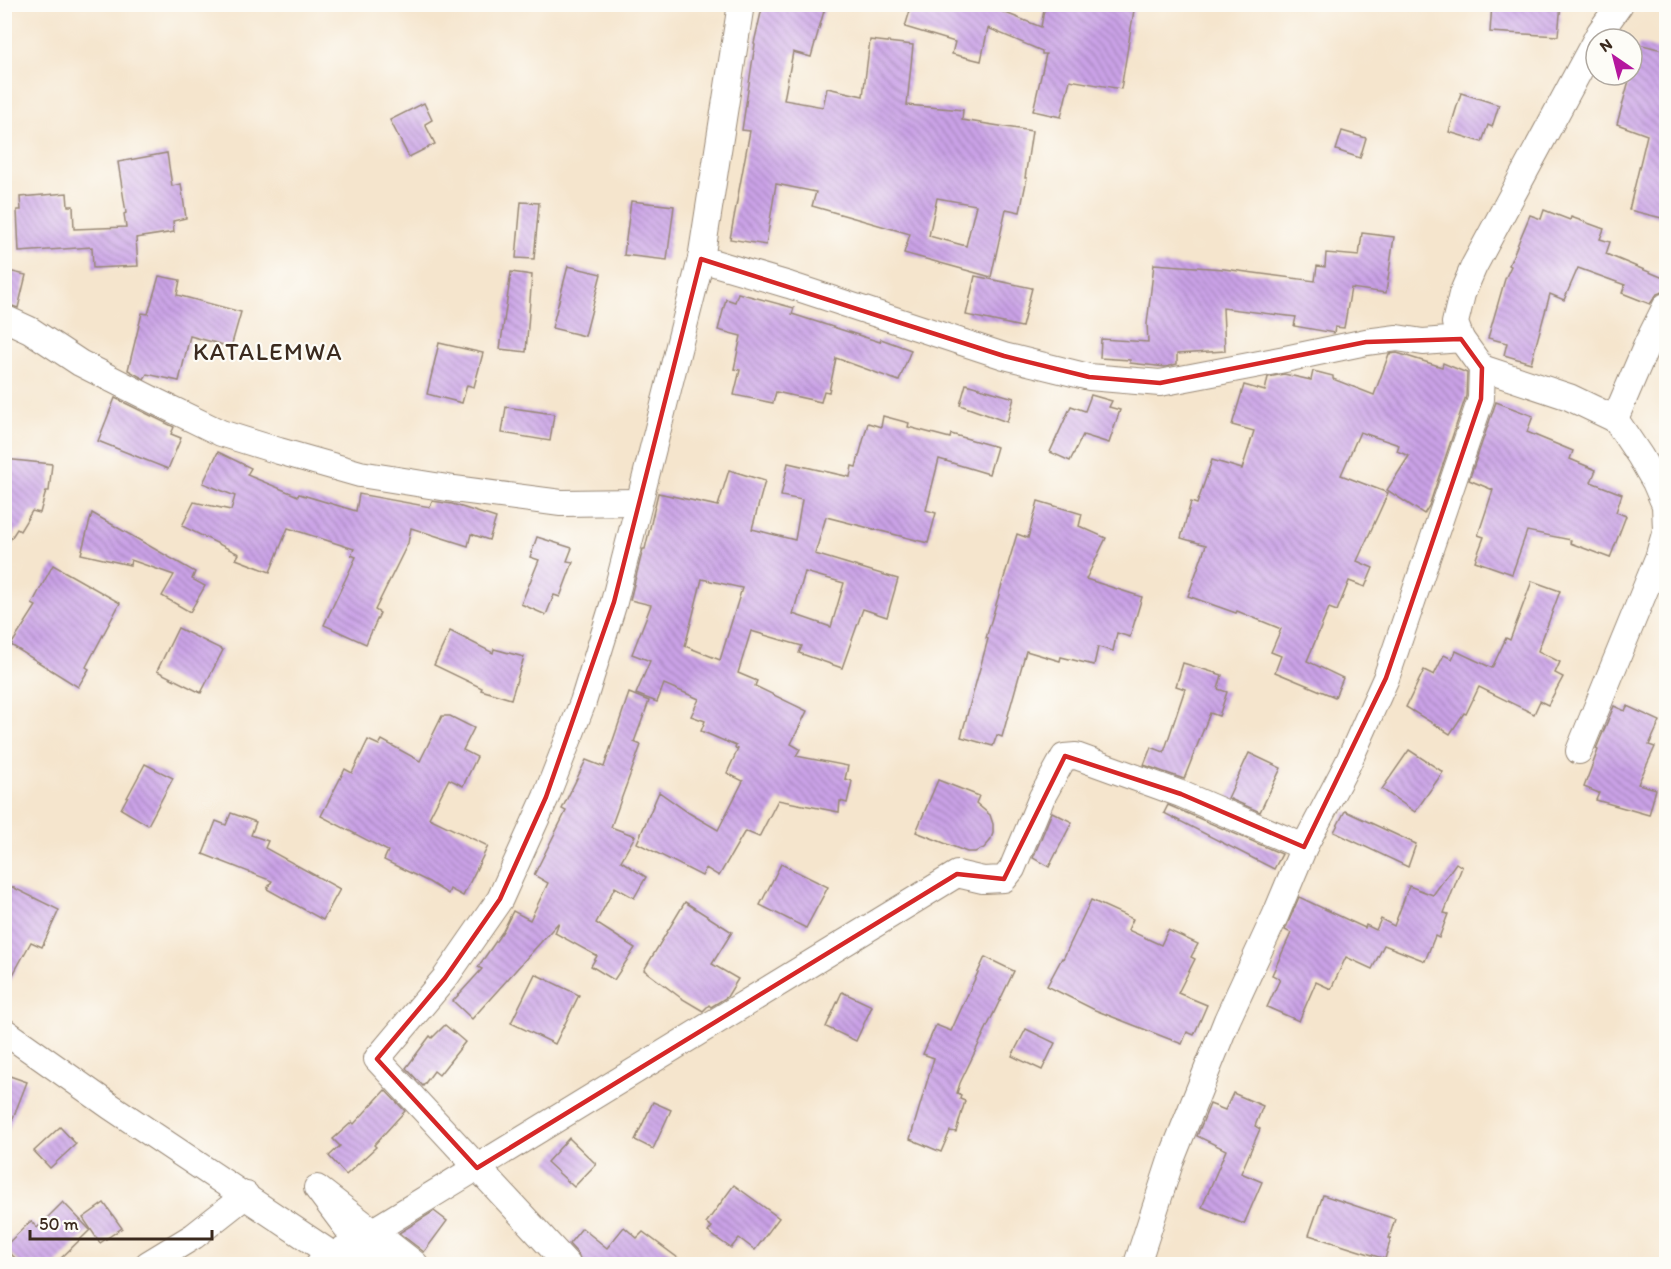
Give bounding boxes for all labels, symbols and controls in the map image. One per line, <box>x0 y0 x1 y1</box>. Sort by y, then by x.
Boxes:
north arrow <box>1584 27 1644 87</box>
text: N <box>1596 34 1616 56</box>
district label: KATALEMWA <box>193 337 343 366</box>
scale bar <box>30 1203 212 1241</box>
text: 50 m <box>39 1213 79 1235</box>

